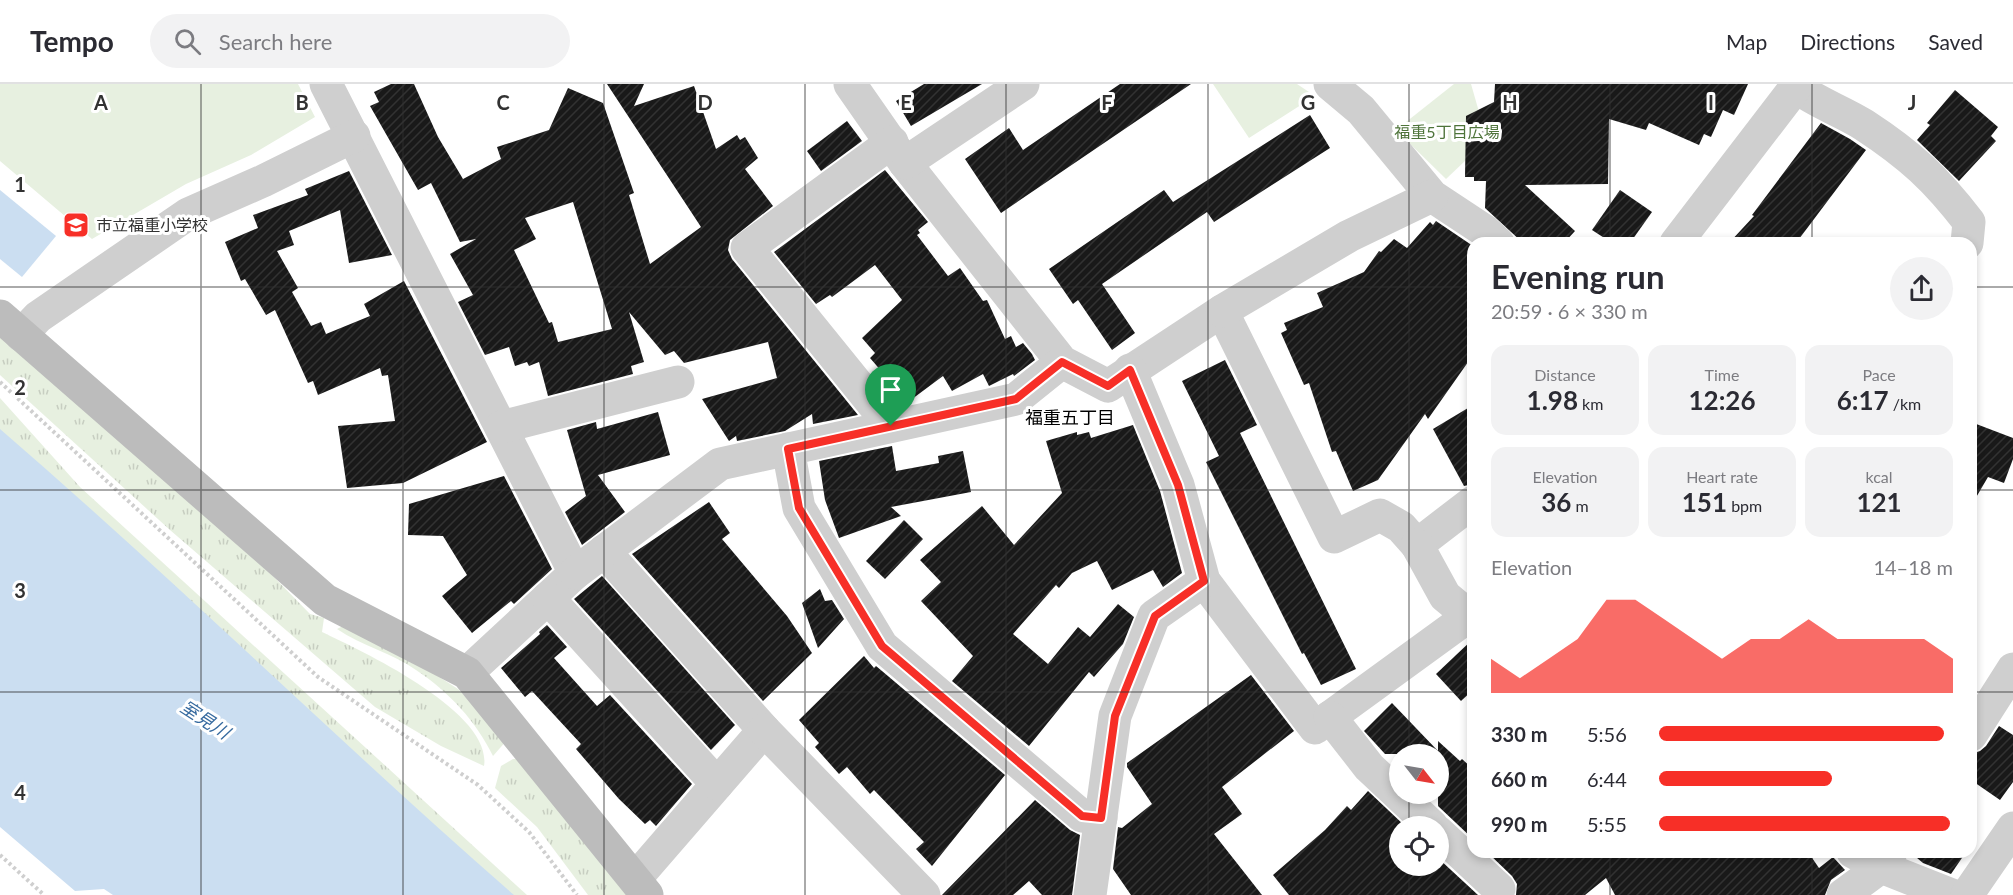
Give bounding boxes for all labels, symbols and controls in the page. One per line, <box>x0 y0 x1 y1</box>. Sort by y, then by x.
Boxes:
search box <box>150 14 570 68</box>
text: Tempo <box>30 24 114 58</box>
icon: search <box>171 25 204 58</box>
text: Search here <box>219 28 332 55</box>
text: Map <box>1726 29 1767 54</box>
text: Directions <box>1800 29 1895 54</box>
text: Saved <box>1928 29 1983 54</box>
text: A <box>93 90 108 114</box>
text: B <box>295 90 309 114</box>
text: C <box>496 90 510 114</box>
text: D <box>697 90 713 114</box>
text: E <box>900 90 912 114</box>
text: F <box>1101 90 1113 114</box>
text: G <box>1301 90 1315 114</box>
text: H <box>1502 90 1518 114</box>
text: I <box>1708 90 1714 114</box>
text: J <box>1908 90 1916 114</box>
park label: 福重5丁目広場 <box>1394 122 1500 141</box>
text: 1 <box>14 172 26 196</box>
school or university icon: 市立福重小学校 <box>61 210 91 240</box>
place label: 市立福重小学校 <box>96 215 208 234</box>
text: Evening run <box>1491 256 1665 296</box>
button: share <box>1890 257 1953 320</box>
text: 20:59 · 6 × 330 m <box>1491 299 1648 323</box>
pin <box>865 364 916 426</box>
text: Distance <box>1534 365 1596 384</box>
text: Time <box>1705 365 1739 384</box>
text: Pace <box>1862 365 1896 384</box>
icon: arrive <box>874 373 907 406</box>
text: 2 <box>14 375 26 399</box>
text: 1.98 <box>1527 384 1578 416</box>
text: 12:26 <box>1688 384 1756 416</box>
text: 6:17 <box>1837 384 1889 416</box>
text: km <box>1578 394 1603 413</box>
text: /km <box>1889 394 1921 413</box>
district label: 福重五丁目 <box>1025 406 1115 428</box>
text: Elevation <box>1533 467 1598 486</box>
text: Heart rate <box>1686 467 1758 486</box>
text: kcal <box>1865 467 1893 486</box>
text: 36 <box>1541 486 1571 518</box>
text: 151 <box>1682 486 1727 518</box>
text: 121 <box>1856 486 1902 518</box>
text: m <box>1571 496 1589 515</box>
text: bpm <box>1727 496 1762 515</box>
text: Elevation <box>1491 555 1572 579</box>
text: 14–18 m <box>1873 555 1953 579</box>
text: 3 <box>14 578 26 602</box>
water label: 室見川 <box>177 695 236 744</box>
text: 330 m <box>1491 722 1547 746</box>
text: 5:56 <box>1587 722 1627 746</box>
north arrow <box>1389 744 1449 804</box>
map controls <box>1389 744 1449 876</box>
text: 660 m <box>1491 767 1547 791</box>
text: 6:44 <box>1587 767 1627 791</box>
text: 4 <box>14 780 26 804</box>
text: 990 m <box>1491 812 1547 836</box>
text: 5:55 <box>1587 812 1627 836</box>
button: locate <box>1389 816 1449 876</box>

